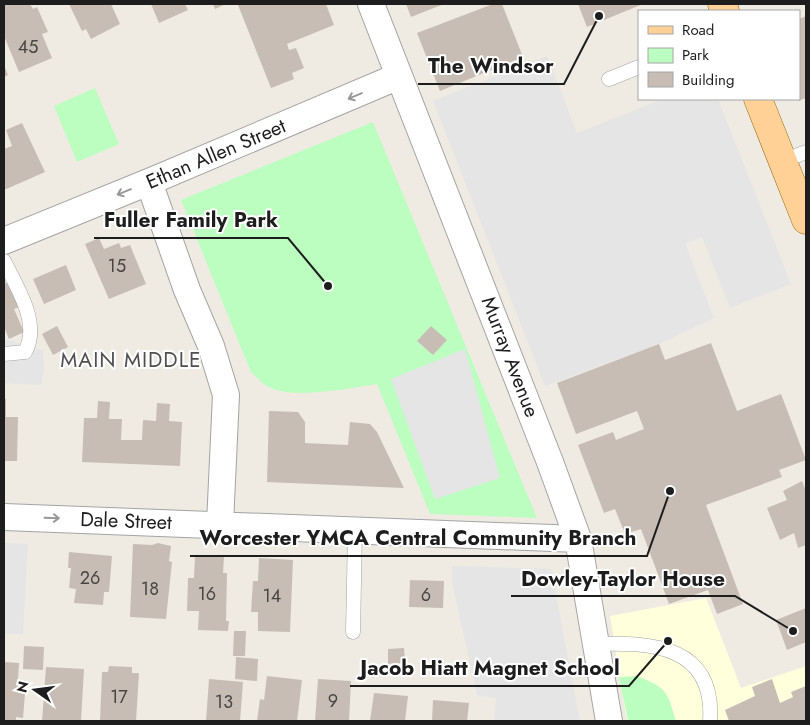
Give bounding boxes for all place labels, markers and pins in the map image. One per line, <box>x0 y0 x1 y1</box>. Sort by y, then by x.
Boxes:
callout: The Windsor <box>418 48 564 84</box>
callout: Fuller Family Park <box>94 202 288 238</box>
callout: Worcester YMCA Central Community Branch <box>190 520 647 556</box>
callout: Dowley-Taylor House <box>511 560 735 596</box>
callout: Jacob Hiatt Magnet School <box>350 650 629 686</box>

